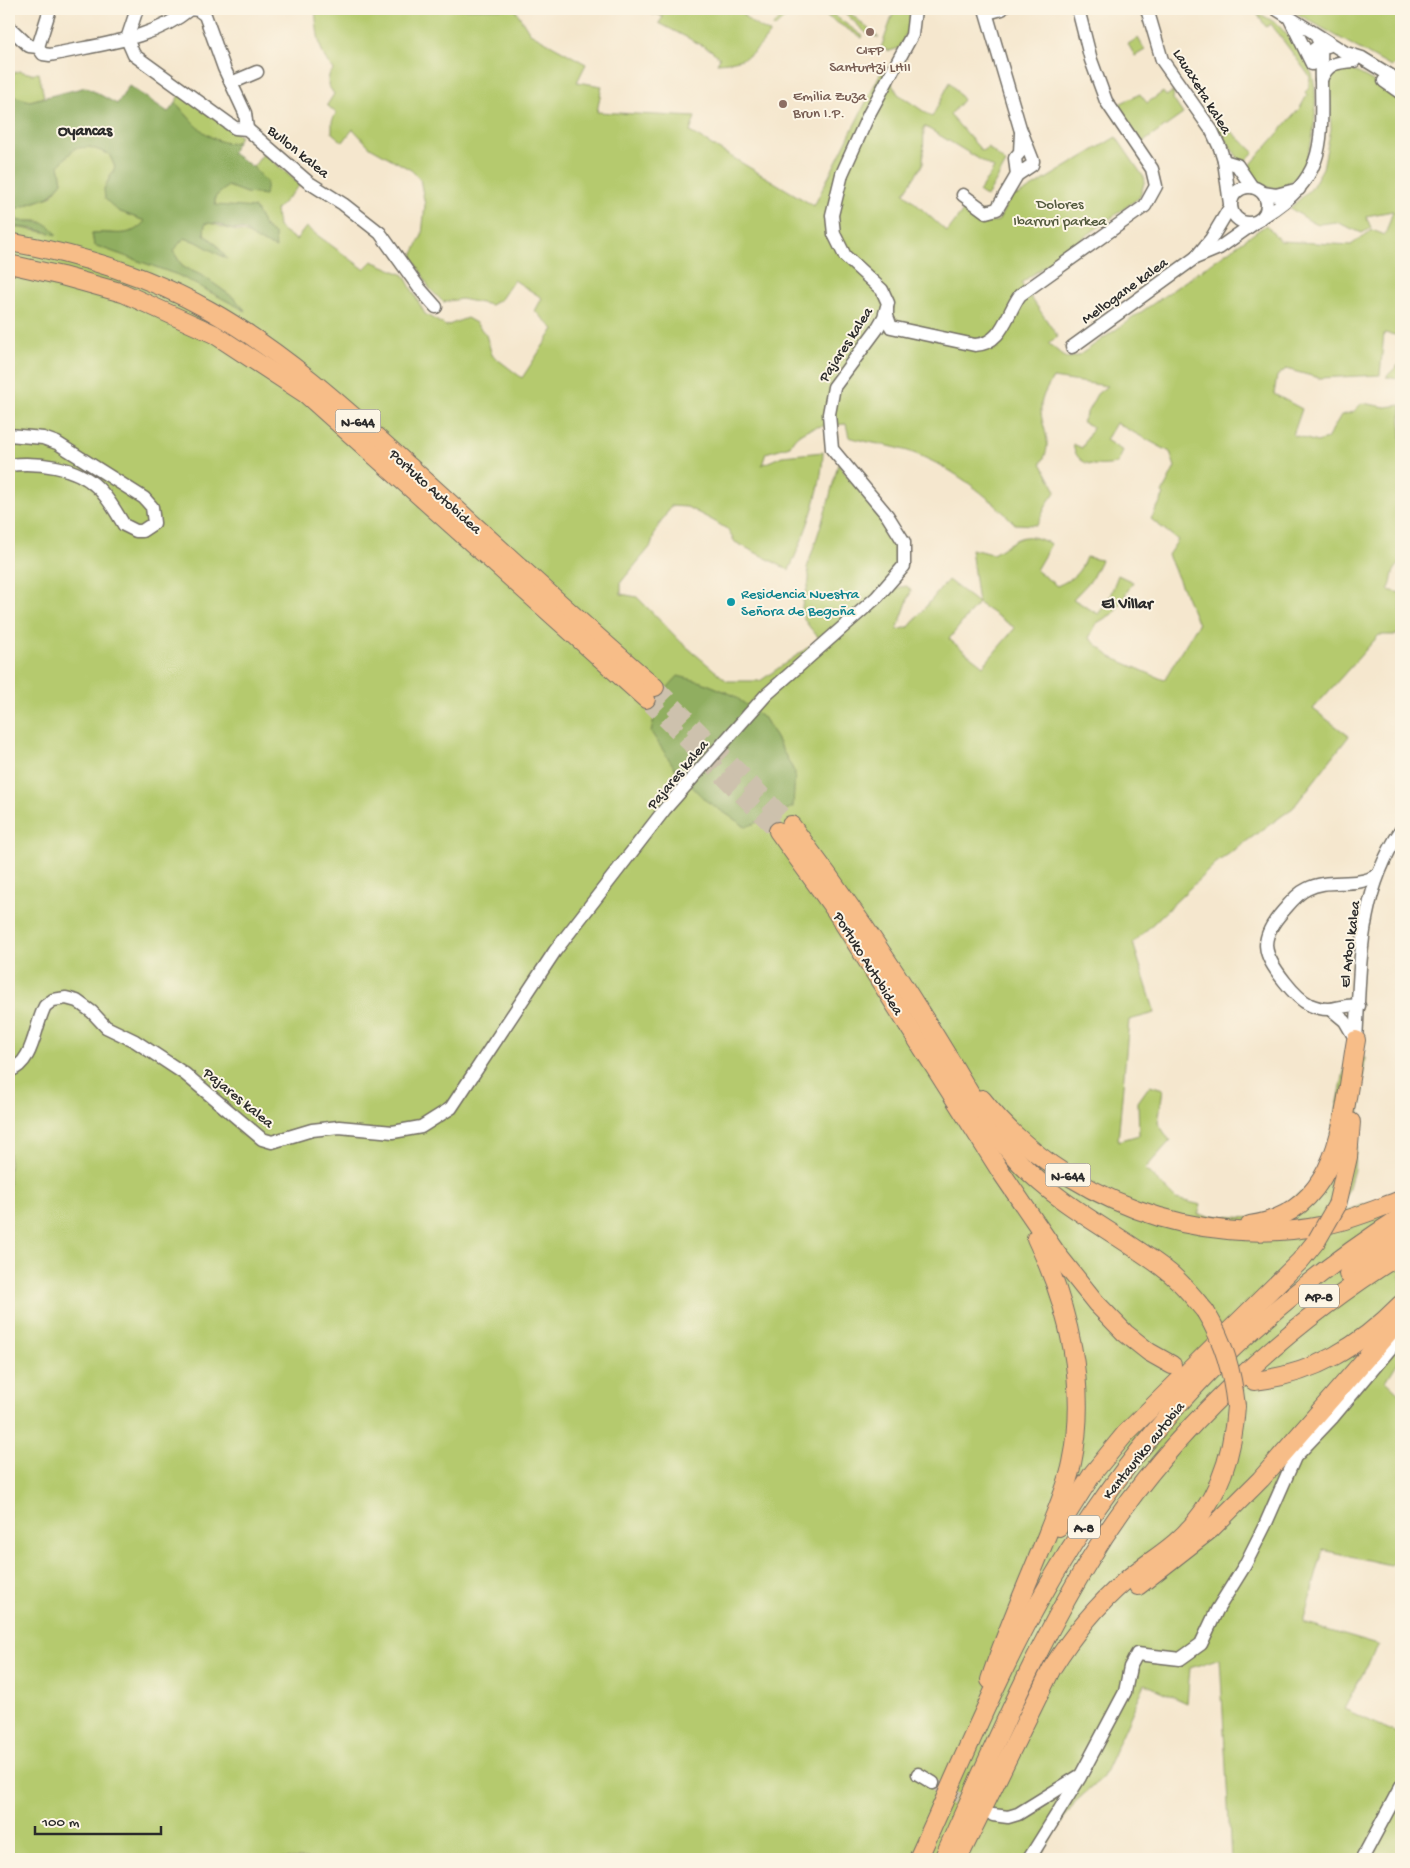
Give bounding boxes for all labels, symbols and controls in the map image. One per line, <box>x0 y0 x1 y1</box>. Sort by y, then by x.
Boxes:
marker: CIFP Santurtzi LHII <box>864 26 876 38</box>
place label: CIFP Santurtzi LHII <box>829 42 911 77</box>
street label: Lauaxeta kalea <box>1168 46 1235 139</box>
place label: Emilia Zuza Brun I.P. <box>792 88 867 123</box>
marker: Emilia Zuza Brun I.P. <box>777 98 789 110</box>
street label: Bullon kalea <box>262 122 333 183</box>
district label: Oyancas <box>58 123 113 142</box>
park label: Dolores Ibarruri parkea <box>1013 196 1107 231</box>
street label: Mellogane kalea <box>1079 254 1172 329</box>
street label: Pajares kalea <box>815 304 878 387</box>
road number: N-644 <box>336 410 380 432</box>
street label: Portuko Autobidea <box>384 446 485 539</box>
place label: Residencia Nuestra Señora de Begoña <box>741 586 860 621</box>
marker: Residencia Nuestra Señora de Begoña <box>725 596 737 608</box>
district label: El Villar <box>1101 596 1155 615</box>
street label: Pajares kalea <box>643 736 713 815</box>
street label: El Arbol kalea <box>1337 899 1365 989</box>
street label: Portuko Autobidea <box>828 908 907 1020</box>
street label: Pajares kalea <box>198 1064 277 1133</box>
road number: N-644 <box>1046 1164 1090 1186</box>
road number: AP-8 <box>1299 1284 1339 1308</box>
street label: Kantauriko autobia <box>1100 1398 1190 1504</box>
road number: A-8 <box>1068 1515 1100 1538</box>
scale bar <box>35 1803 161 1835</box>
text: 100 m <box>41 1814 80 1832</box>

